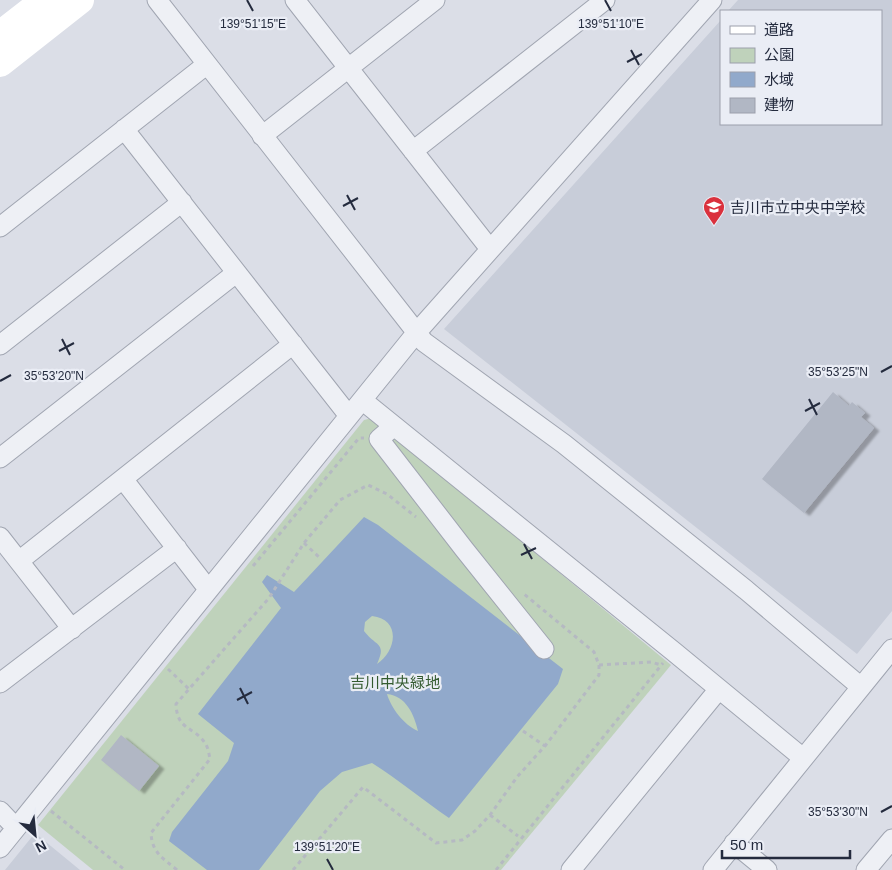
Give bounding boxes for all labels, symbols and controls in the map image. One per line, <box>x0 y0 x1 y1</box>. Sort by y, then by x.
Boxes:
legend <box>720 10 882 125</box>
text: 139°51'15"E <box>220 17 286 31</box>
text: 139°51'10"E <box>578 17 644 31</box>
text: 道路 <box>764 21 794 38</box>
text: 公園 <box>764 46 794 63</box>
text: 水域 <box>764 71 794 88</box>
text: 建物 <box>764 96 794 113</box>
school or university icon: 吉川市立中央中学校 <box>702 195 726 226</box>
place label: 吉川市立中央中学校 <box>730 199 865 216</box>
text: 35°53'25"N <box>808 365 868 379</box>
text: 35°53'20"N <box>24 369 84 383</box>
park label: 吉川中央緑地 <box>350 674 440 691</box>
text: 35°53'30"N <box>808 805 868 819</box>
north arrow <box>10 810 60 860</box>
scale bar <box>722 828 850 860</box>
text: 50 m <box>730 836 763 853</box>
text: N <box>33 837 49 856</box>
text: 139°51'20"E <box>294 840 360 854</box>

